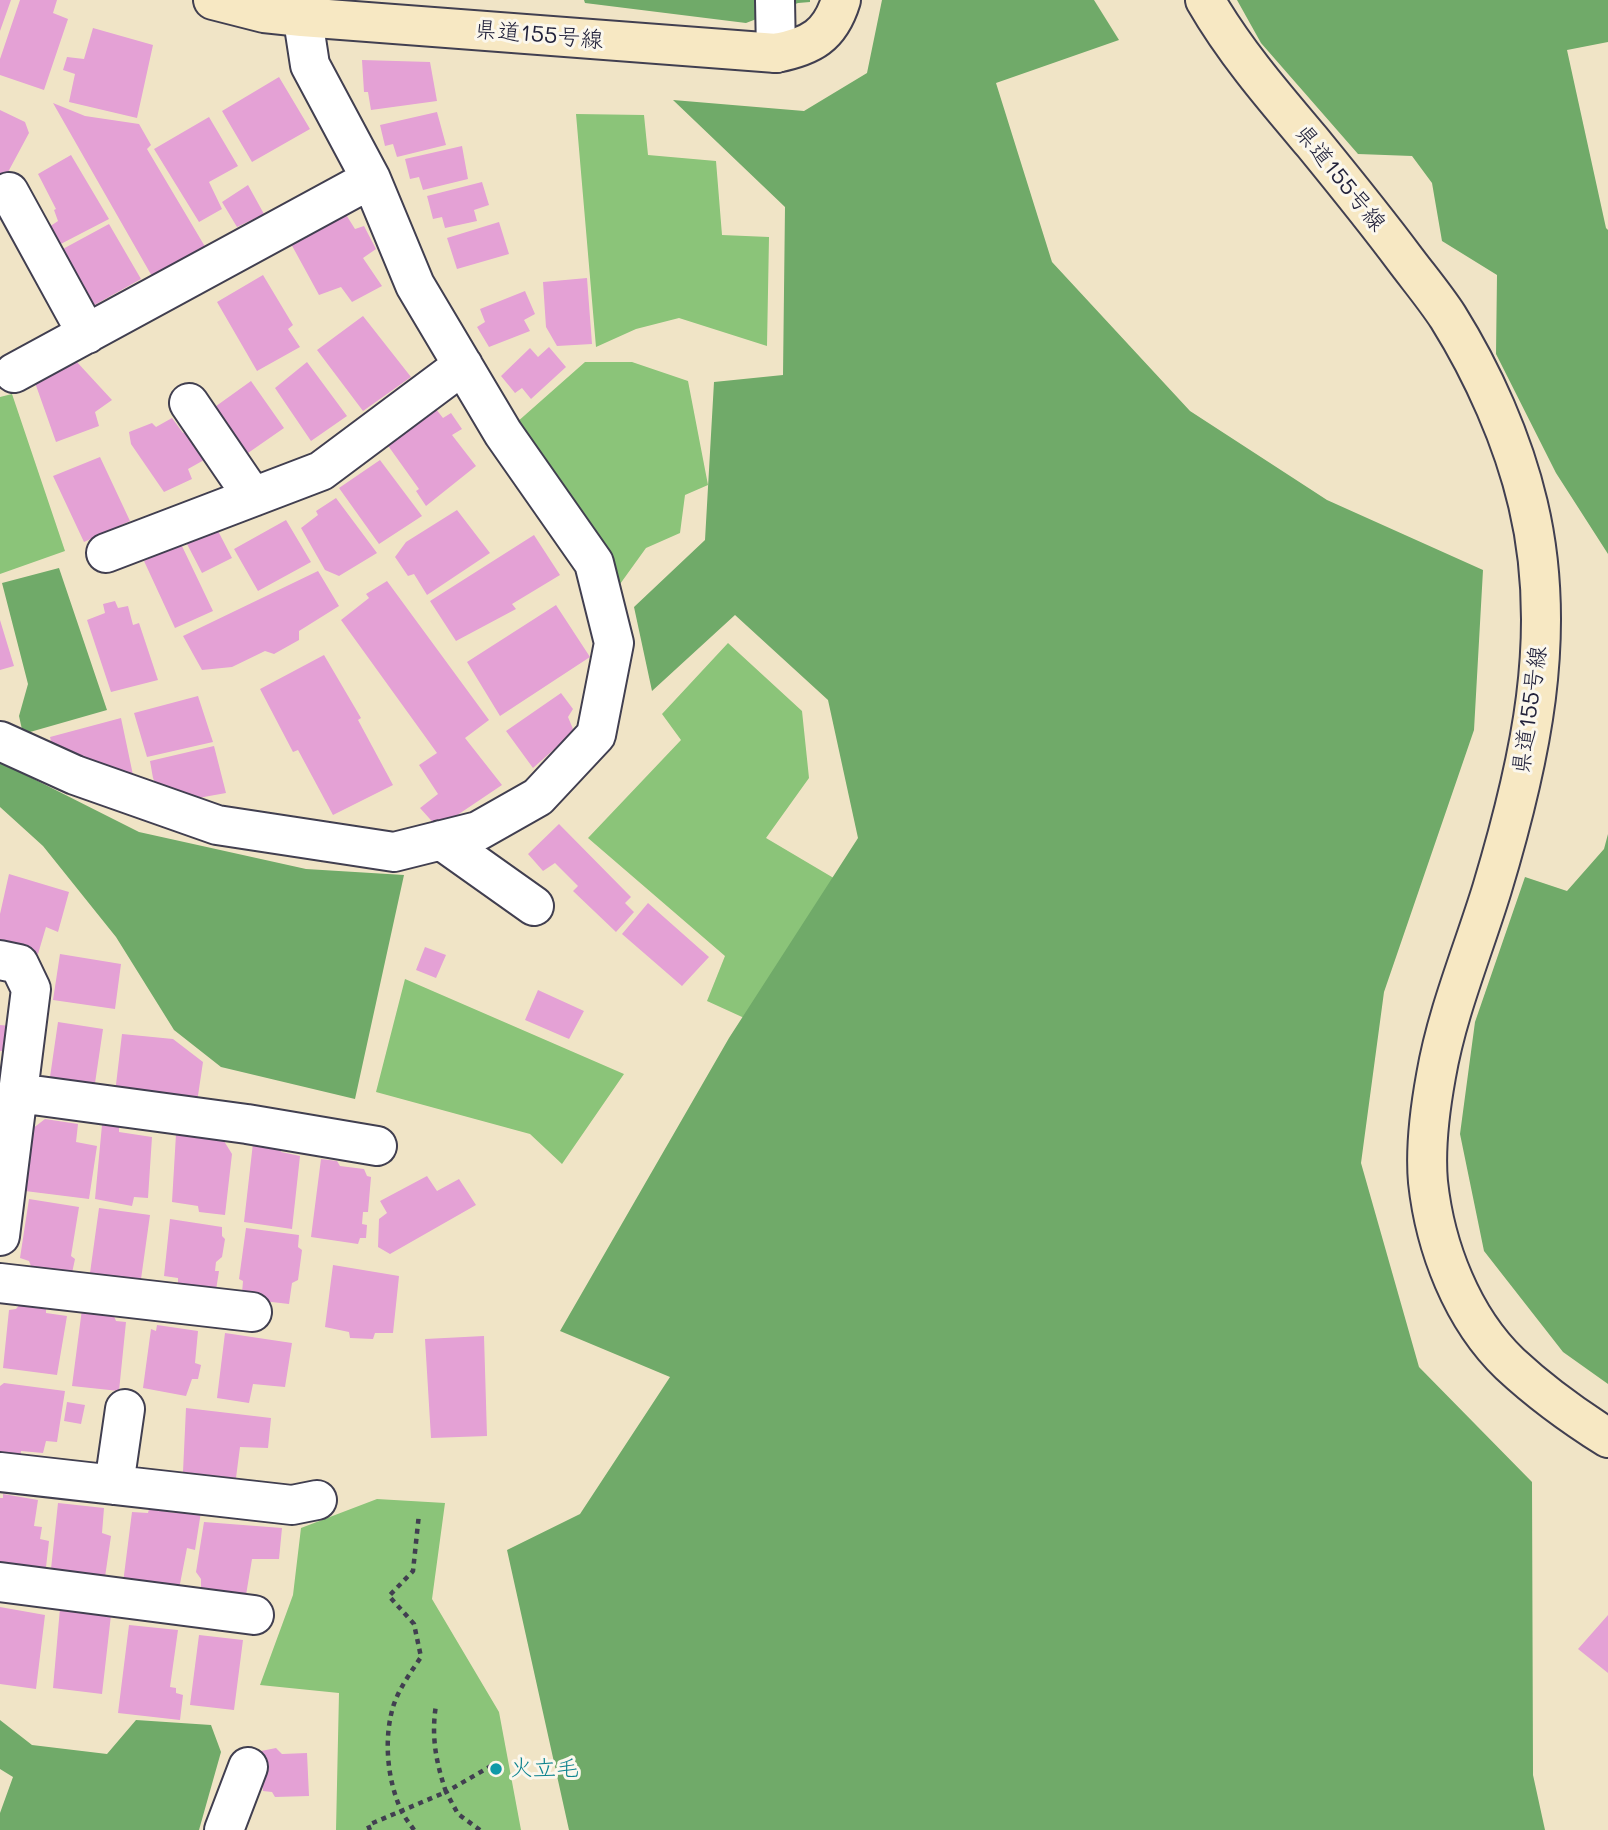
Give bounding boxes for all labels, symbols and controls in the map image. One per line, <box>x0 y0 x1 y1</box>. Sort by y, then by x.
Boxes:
street label: 県道155号線 <box>473 16 605 54</box>
street label: 県道155号線 <box>1289 119 1391 237</box>
street label: 県道155号線 <box>1507 644 1553 776</box>
place label: 火立毛 <box>510 1755 579 1783</box>
marker: 火立毛 <box>488 1761 504 1777</box>

